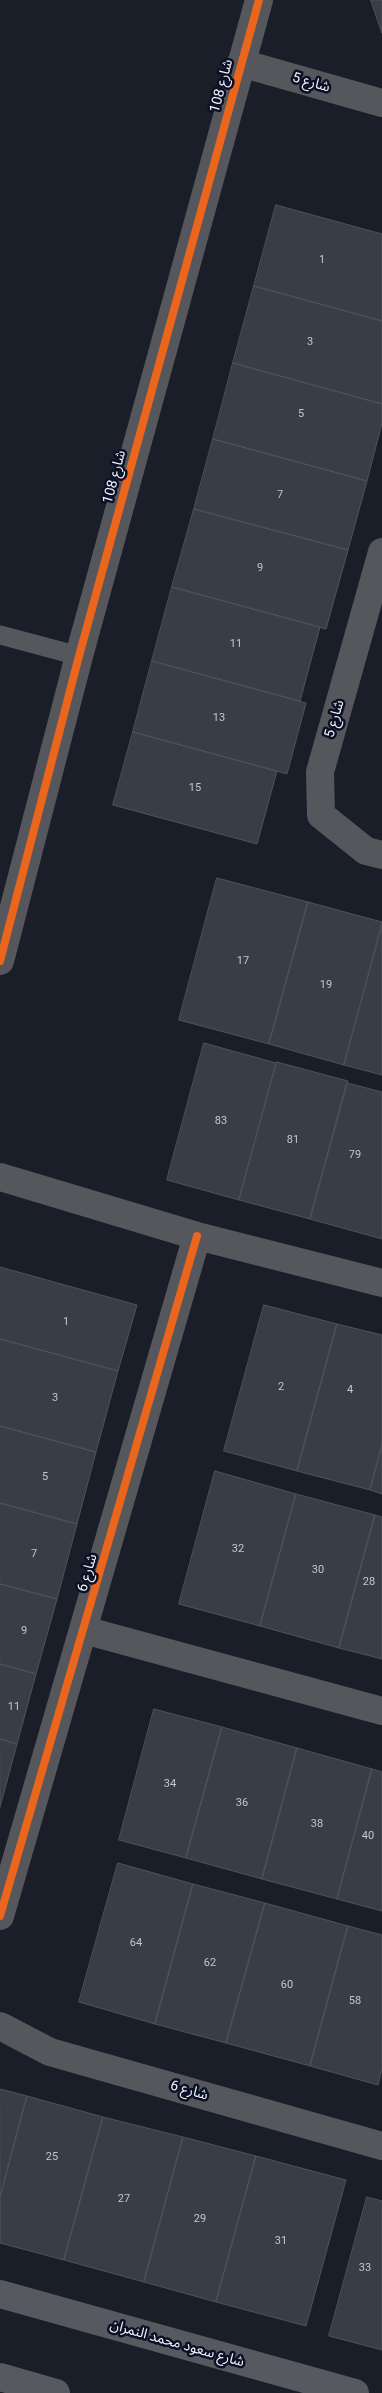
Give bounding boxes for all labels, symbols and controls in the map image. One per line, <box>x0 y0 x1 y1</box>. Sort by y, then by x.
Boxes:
street label: شارع 108 <box>207 58 237 114</box>
street label: شارع 5 <box>290 70 332 96</box>
house number: 1 <box>319 253 325 267</box>
house number: 3 <box>307 335 313 349</box>
house number: 5 <box>298 407 304 421</box>
street label: شارع 108 <box>100 449 130 505</box>
house number: 7 <box>277 488 283 502</box>
house number: 9 <box>257 561 263 575</box>
house number: 11 <box>230 637 242 651</box>
street label: شارع 5 <box>322 698 348 740</box>
house number: 13 <box>213 711 225 725</box>
house number: 15 <box>189 781 201 795</box>
house number: 17 <box>237 954 249 968</box>
house number: 19 <box>320 978 332 992</box>
house number: 83 <box>215 1114 227 1128</box>
house number: 81 <box>287 1133 299 1147</box>
house number: 79 <box>349 1148 361 1162</box>
house number: 1 <box>63 1315 69 1329</box>
house number: 2 <box>278 1380 284 1394</box>
house number: 4 <box>347 1383 353 1397</box>
house number: 3 <box>52 1391 58 1405</box>
house number: 5 <box>42 1470 48 1484</box>
house number: 32 <box>232 1542 244 1556</box>
house number: 7 <box>31 1547 37 1561</box>
street label: شارع 6 <box>75 1552 101 1594</box>
house number: 30 <box>312 1563 324 1577</box>
house number: 28 <box>363 1575 375 1589</box>
house number: 9 <box>21 1624 27 1638</box>
house number: 11 <box>8 1700 20 1714</box>
house number: 34 <box>164 1777 176 1791</box>
house number: 36 <box>236 1796 248 1810</box>
house number: 38 <box>311 1817 323 1831</box>
house number: 40 <box>362 1829 374 1843</box>
house number: 64 <box>130 1936 142 1950</box>
house number: 62 <box>204 1956 216 1970</box>
house number: 60 <box>281 1978 293 1992</box>
house number: 58 <box>349 1994 361 2008</box>
street label: شارع 6 <box>168 2078 210 2104</box>
house number: 25 <box>46 2150 58 2164</box>
house number: 27 <box>118 2192 130 2206</box>
house number: 29 <box>194 2212 206 2226</box>
house number: 31 <box>275 2234 287 2248</box>
house number: 33 <box>359 2261 371 2275</box>
street label: شارع سعود محمد النمران <box>108 2317 246 2371</box>

